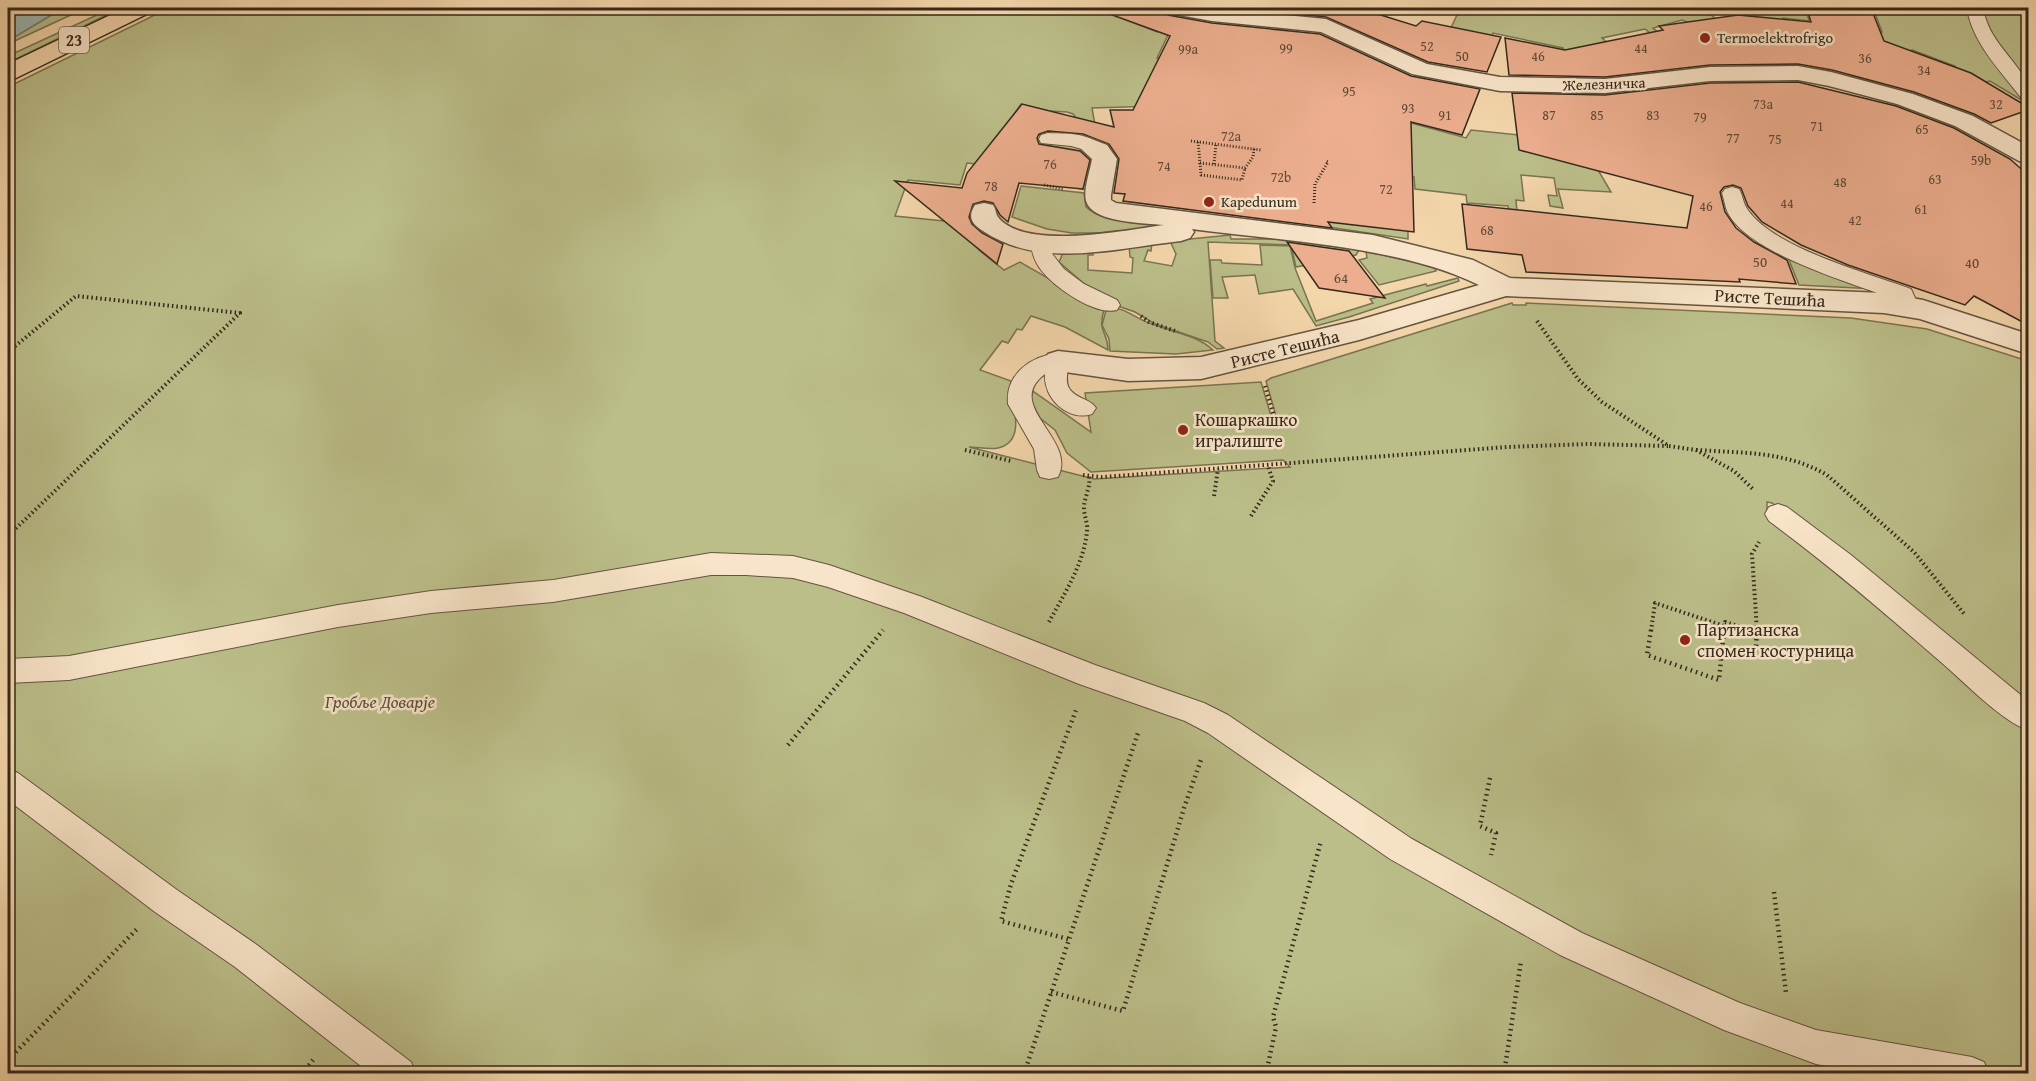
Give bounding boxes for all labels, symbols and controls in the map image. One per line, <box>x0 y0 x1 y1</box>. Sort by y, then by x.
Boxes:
road number: 23 <box>59 27 89 53</box>
place label: Termoelektrofrigo <box>1717 27 1833 48</box>
marker: Termoelektrofrigo <box>1698 31 1712 45</box>
house number: 52 <box>1420 36 1434 56</box>
house number: 99 <box>1279 38 1293 58</box>
house number: 44 <box>1634 38 1648 58</box>
house number: 99a <box>1178 39 1198 59</box>
house number: 50 <box>1455 46 1469 66</box>
house number: 46 <box>1531 46 1545 66</box>
house number: 36 <box>1858 48 1872 68</box>
house number: 34 <box>1917 60 1931 80</box>
street label: Железничка <box>1561 72 1647 95</box>
house number: 95 <box>1342 81 1356 101</box>
house number: 73a <box>1753 94 1773 114</box>
house number: 32 <box>1989 94 2003 114</box>
house number: 93 <box>1401 98 1415 118</box>
house number: 91 <box>1438 105 1452 125</box>
house number: 87 <box>1542 105 1556 125</box>
house number: 85 <box>1590 105 1604 125</box>
house number: 83 <box>1646 105 1660 125</box>
house number: 79 <box>1693 107 1707 127</box>
house number: 71 <box>1810 116 1824 136</box>
house number: 65 <box>1915 119 1929 139</box>
house number: 72a <box>1221 126 1241 146</box>
house number: 77 <box>1726 128 1740 148</box>
house number: 75 <box>1768 129 1782 149</box>
house number: 59b <box>1971 150 1991 170</box>
house number: 76 <box>1043 154 1057 174</box>
house number: 74 <box>1157 156 1171 176</box>
house number: 72b <box>1271 167 1291 187</box>
house number: 63 <box>1928 169 1942 189</box>
house number: 48 <box>1833 172 1847 192</box>
house number: 78 <box>984 176 998 196</box>
house number: 72 <box>1379 179 1393 199</box>
place label: Kapedunum <box>1221 191 1298 212</box>
house number: 44 <box>1780 193 1794 213</box>
marker: Kapedunum <box>1202 195 1216 209</box>
house number: 46 <box>1699 196 1713 216</box>
house number: 61 <box>1914 199 1928 219</box>
house number: 42 <box>1848 210 1862 230</box>
house number: 68 <box>1480 220 1494 240</box>
house number: 50 <box>1753 251 1767 272</box>
house number: 40 <box>1965 252 1979 273</box>
house number: 64 <box>1334 267 1348 288</box>
street label: Ристе Тешића <box>1714 281 1827 314</box>
street label: Ристе Тешића <box>1228 322 1342 375</box>
place label: Кошаркашко игралиште <box>1195 406 1297 454</box>
marker: Кошаркашко игралиште <box>1176 423 1190 437</box>
place label: Партизанска спомен костурница <box>1697 616 1855 664</box>
marker: Партизанска спомен костурница <box>1678 633 1692 647</box>
park label: Гробље Доварје <box>324 688 435 715</box>

